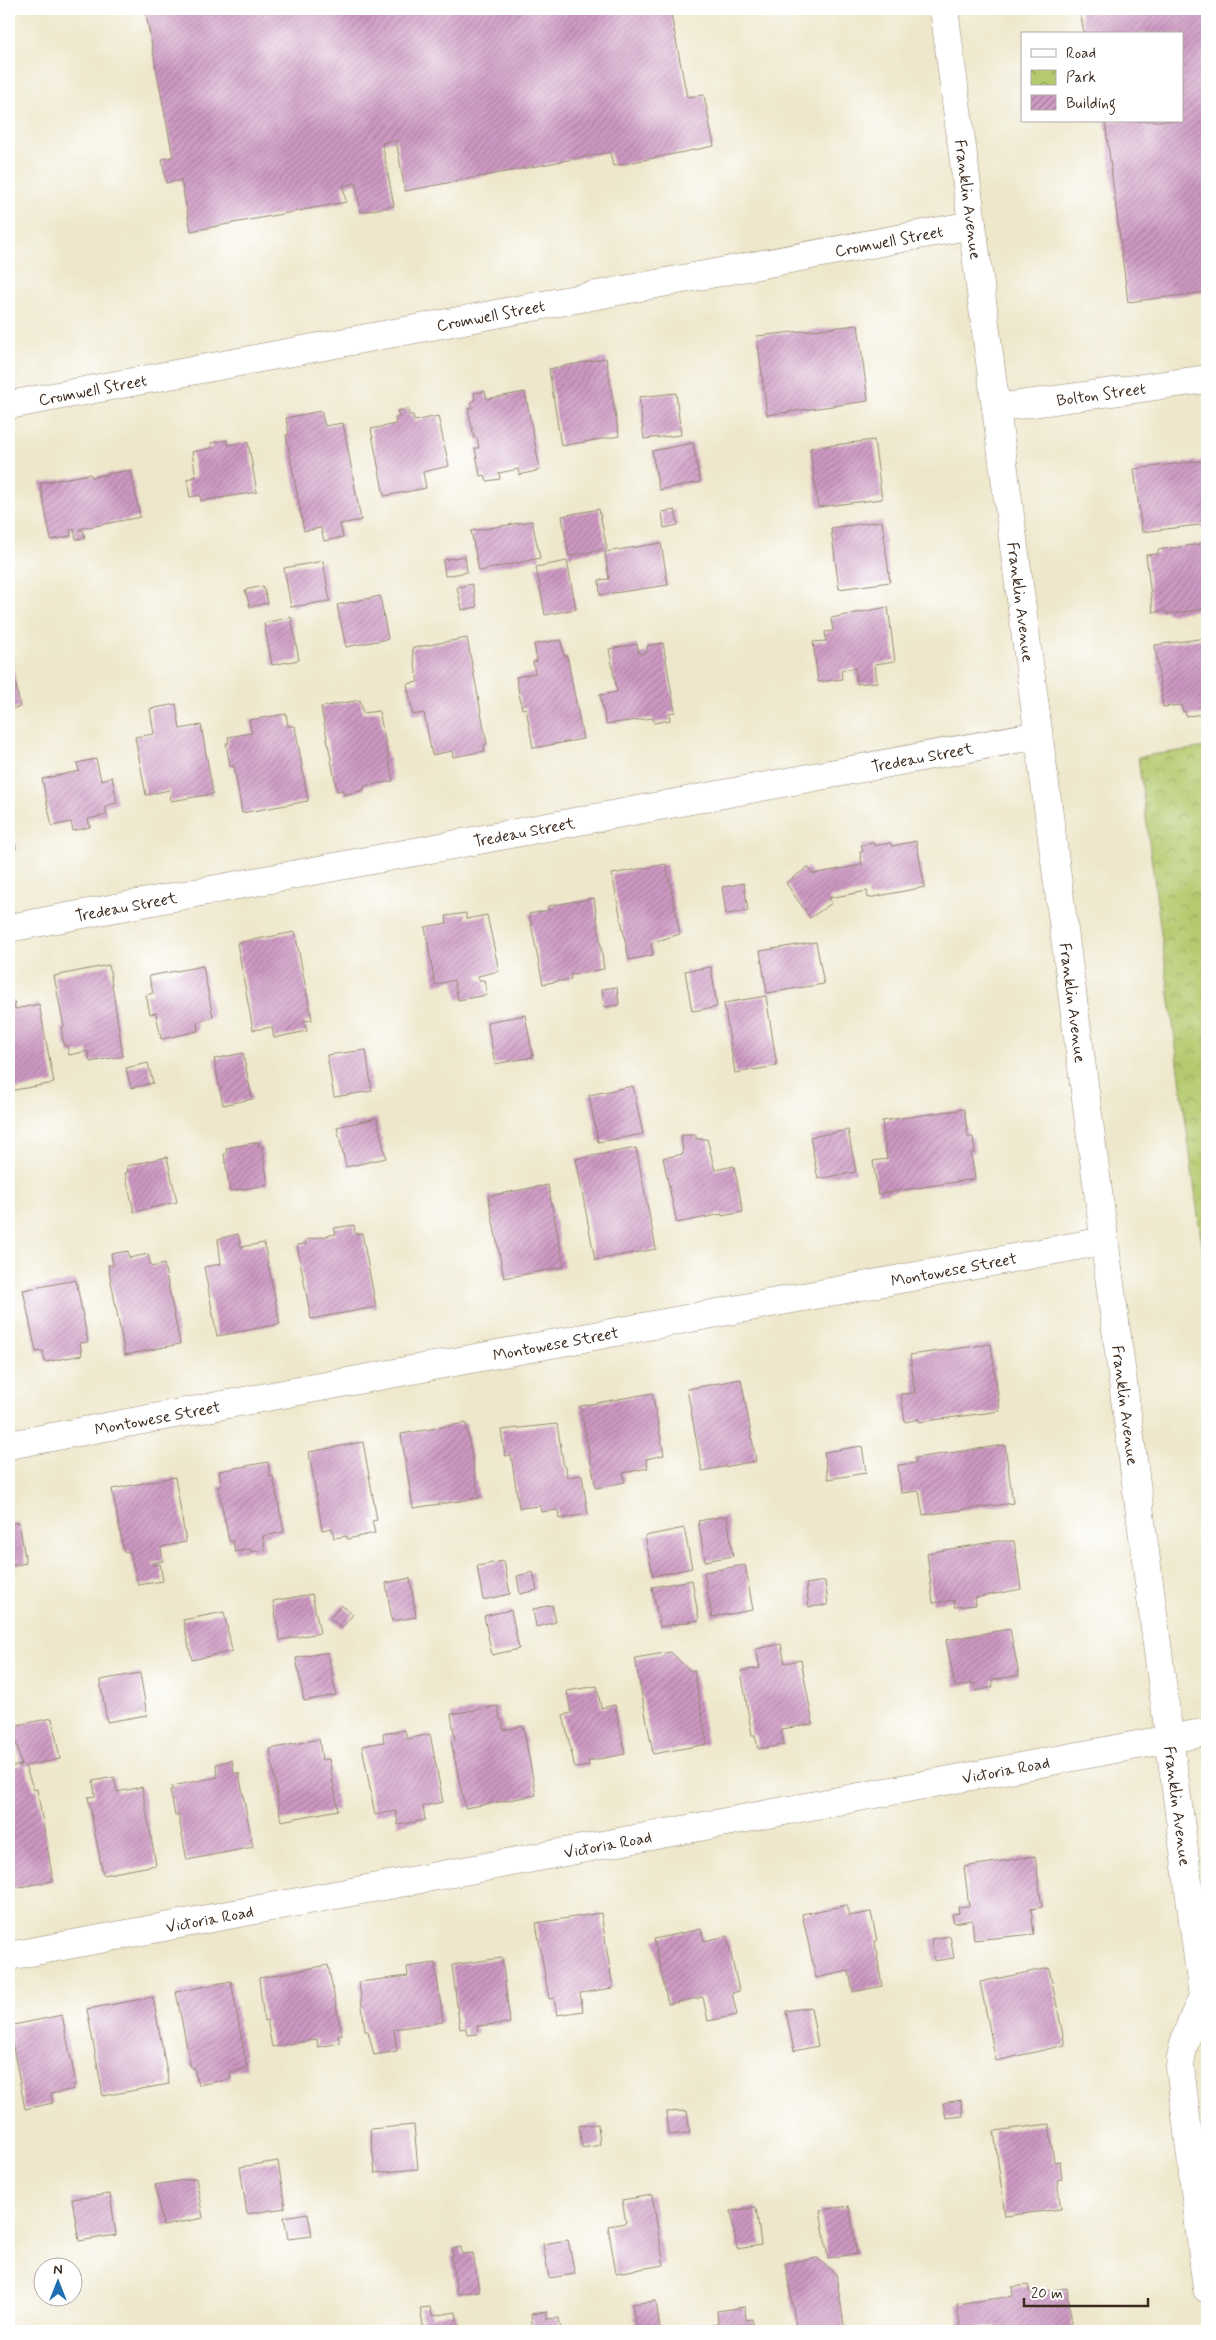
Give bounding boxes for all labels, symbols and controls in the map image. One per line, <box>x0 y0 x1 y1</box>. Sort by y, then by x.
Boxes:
legend <box>1021 32 1184 122</box>
text: Road <box>1066 44 1096 64</box>
text: Park <box>1066 68 1096 88</box>
text: Building <box>1066 94 1116 115</box>
street label: Franklin Avenue <box>949 138 986 261</box>
street label: Cromwell Street <box>833 222 945 262</box>
street label: Cromwell Street <box>435 296 547 337</box>
street label: Cromwell Street <box>37 370 149 411</box>
street label: Bolton Street <box>1055 379 1147 412</box>
street label: Franklin Avenue <box>1002 541 1038 664</box>
street label: Tredeau Street <box>870 738 976 778</box>
street label: Tredeau Street <box>472 813 578 853</box>
street label: Tredeau Street <box>74 888 179 927</box>
street label: Franklin Avenue <box>1054 942 1090 1064</box>
street label: Montowese Street <box>889 1248 1019 1292</box>
street label: Montowese Street <box>491 1323 621 1367</box>
street label: Franklin Avenue <box>1106 1344 1143 1467</box>
street label: Montowese Street <box>93 1397 223 1441</box>
street label: Franklin Avenue <box>1158 1745 1195 1867</box>
street label: Victoria Road <box>960 1753 1052 1790</box>
street label: Victoria Road <box>562 1827 653 1864</box>
street label: Victoria Road <box>164 1902 255 1938</box>
north arrow <box>32 2258 82 2308</box>
text: N <box>53 2261 63 2279</box>
scale bar <box>1024 2275 1147 2307</box>
text: 20 m <box>1031 2284 1063 2304</box>

